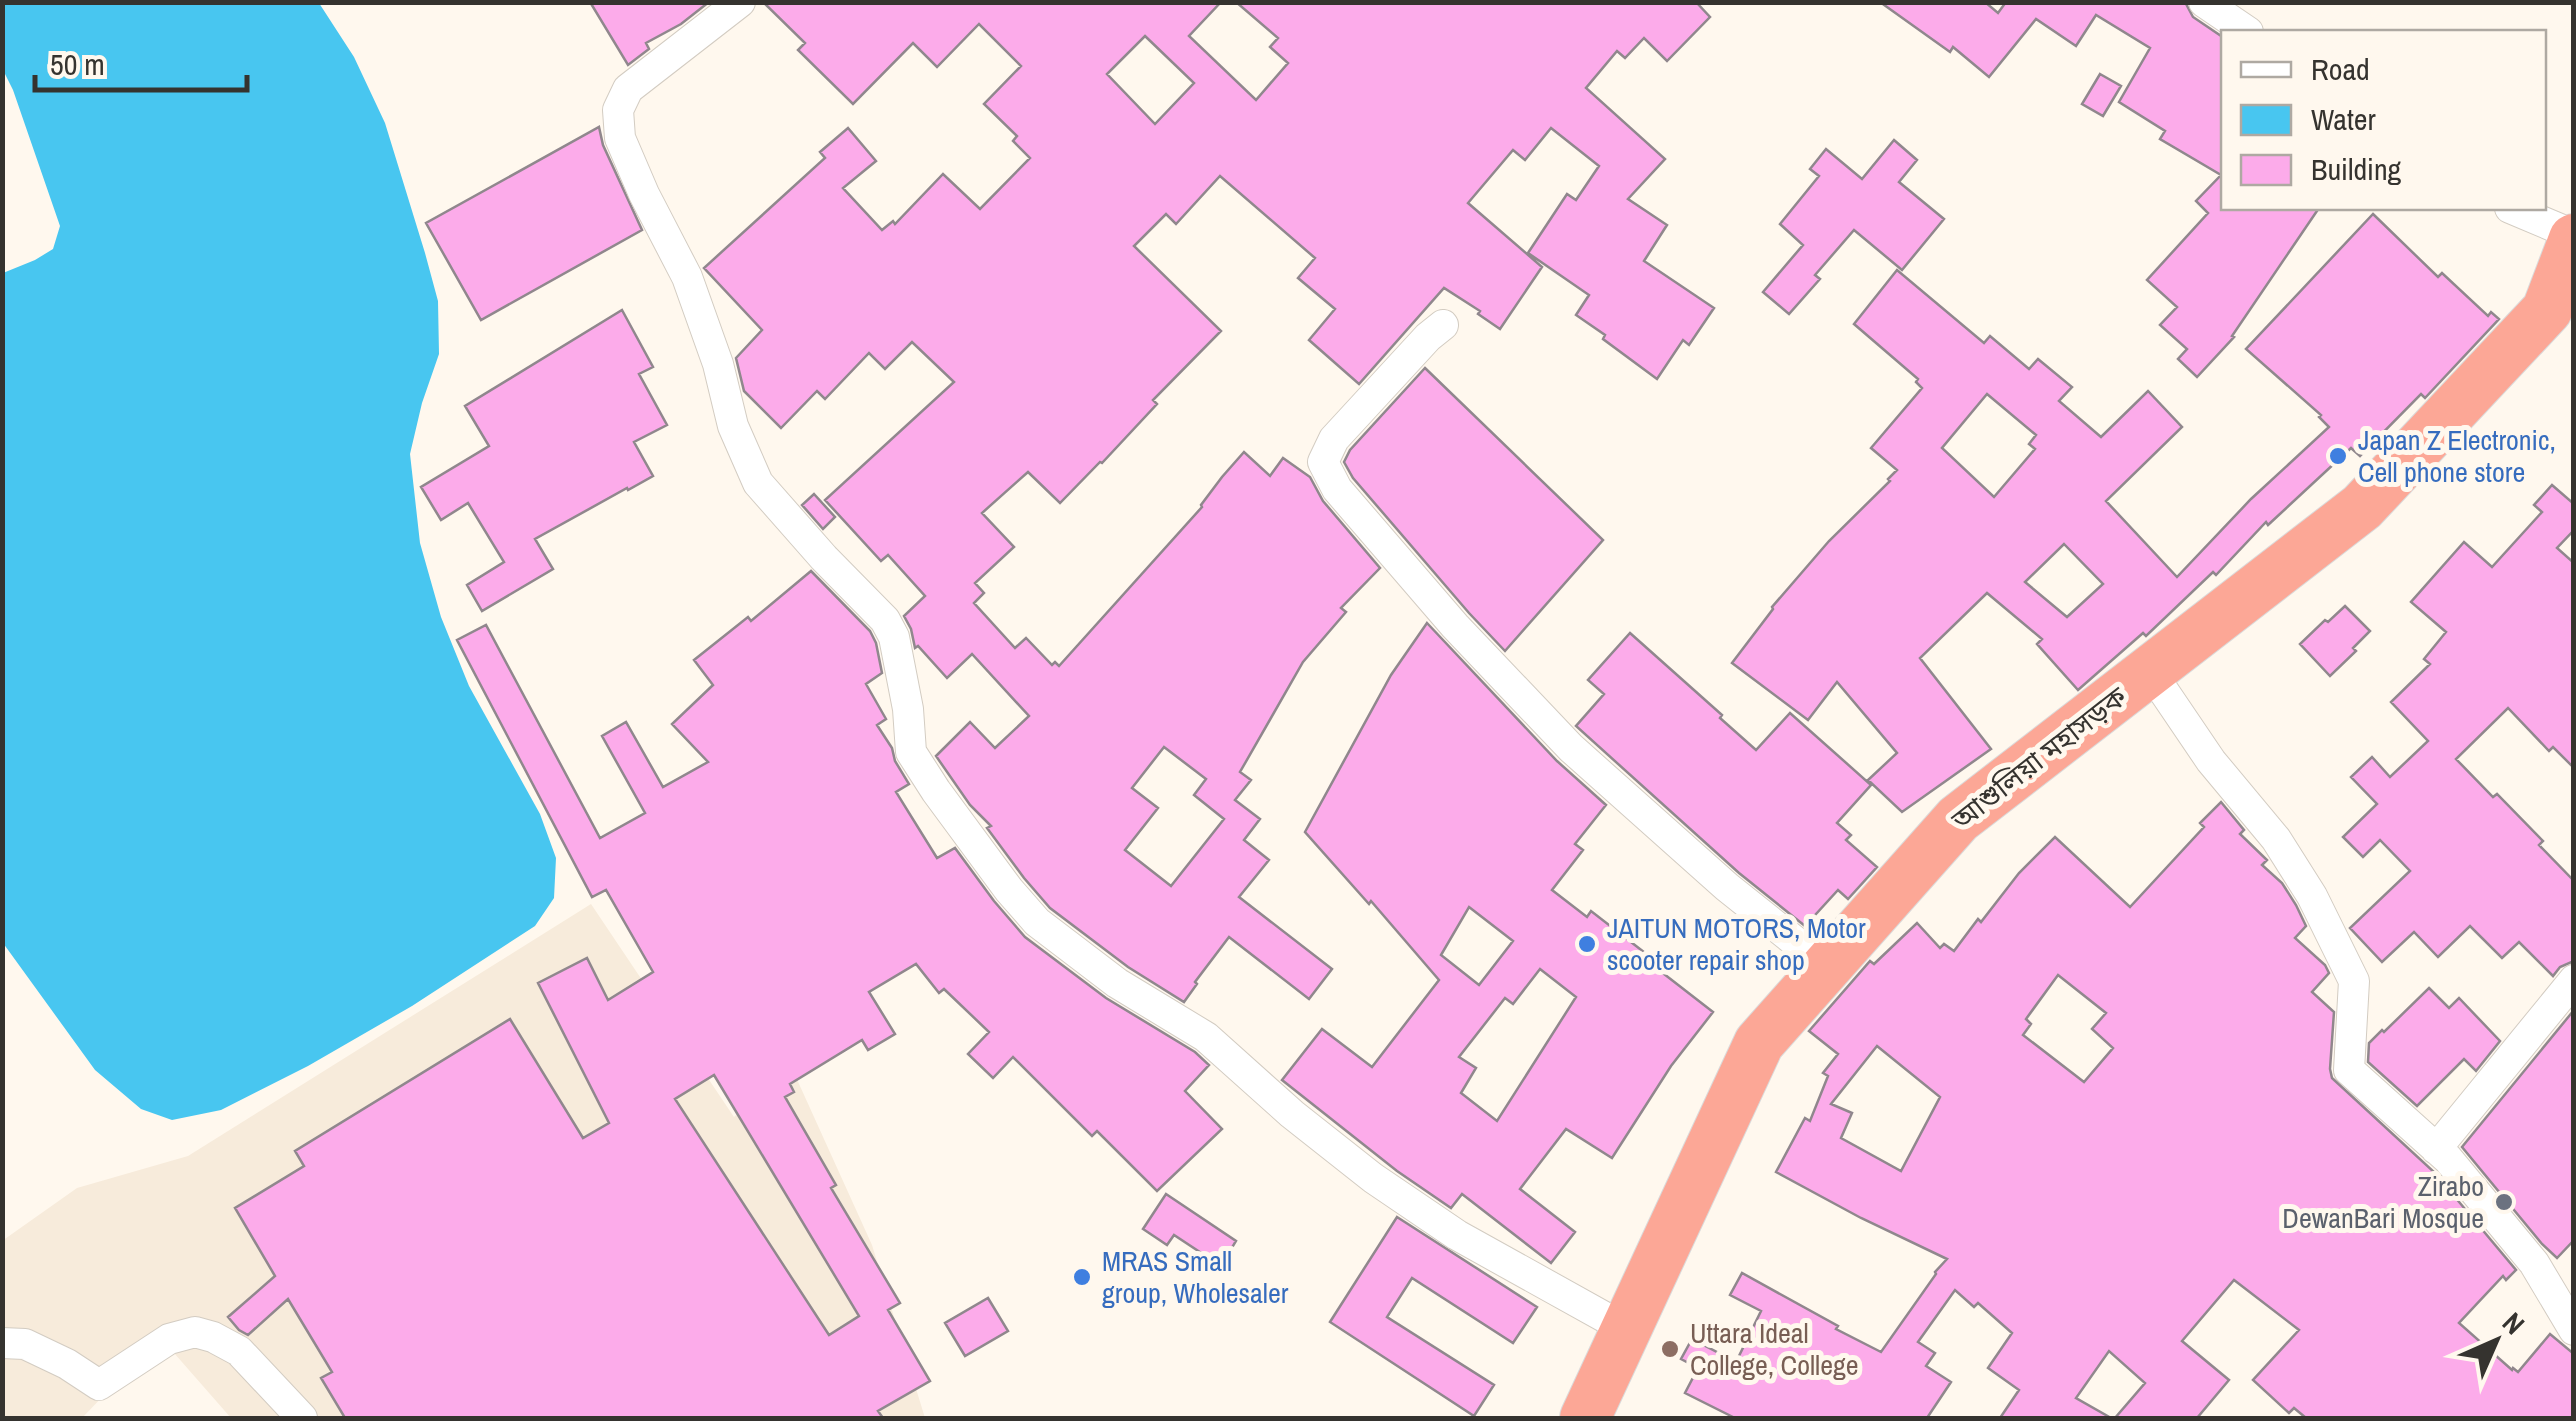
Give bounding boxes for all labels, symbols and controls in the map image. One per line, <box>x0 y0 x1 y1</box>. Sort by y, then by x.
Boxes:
scale bar <box>35 30 248 92</box>
legend <box>2221 30 2546 210</box>
text: 50 m <box>50 44 105 84</box>
text: Road <box>2311 49 2370 89</box>
text: Water <box>2311 99 2377 139</box>
text: Building <box>2311 149 2402 189</box>
place label: Japan Z Electronic, Cell phone store <box>2358 421 2556 491</box>
marker: Japan Z Electronic, Cell phone store <box>2327 445 2349 467</box>
street label: আশুলিয়া মহাসড়ক <box>1943 677 2135 839</box>
place label: JAITUN MOTORS, Motor scooter repair shop <box>1607 909 1866 979</box>
marker: JAITUN MOTORS, Motor scooter repair shop <box>1576 933 1598 955</box>
place label: Zirabo DewanBari Mosque <box>2282 1167 2484 1237</box>
marker: Zirabo DewanBari Mosque <box>2493 1191 2515 1213</box>
place label: MRAS Small group, Wholesaler <box>1102 1242 1289 1312</box>
marker: MRAS Small group, Wholesaler <box>1071 1266 1093 1288</box>
north arrow <box>2446 1291 2546 1391</box>
text: N <box>2494 1304 2533 1343</box>
place label: Uttara Ideal College, College <box>1690 1314 1858 1384</box>
marker: Uttara Ideal College, College <box>1659 1338 1681 1360</box>

